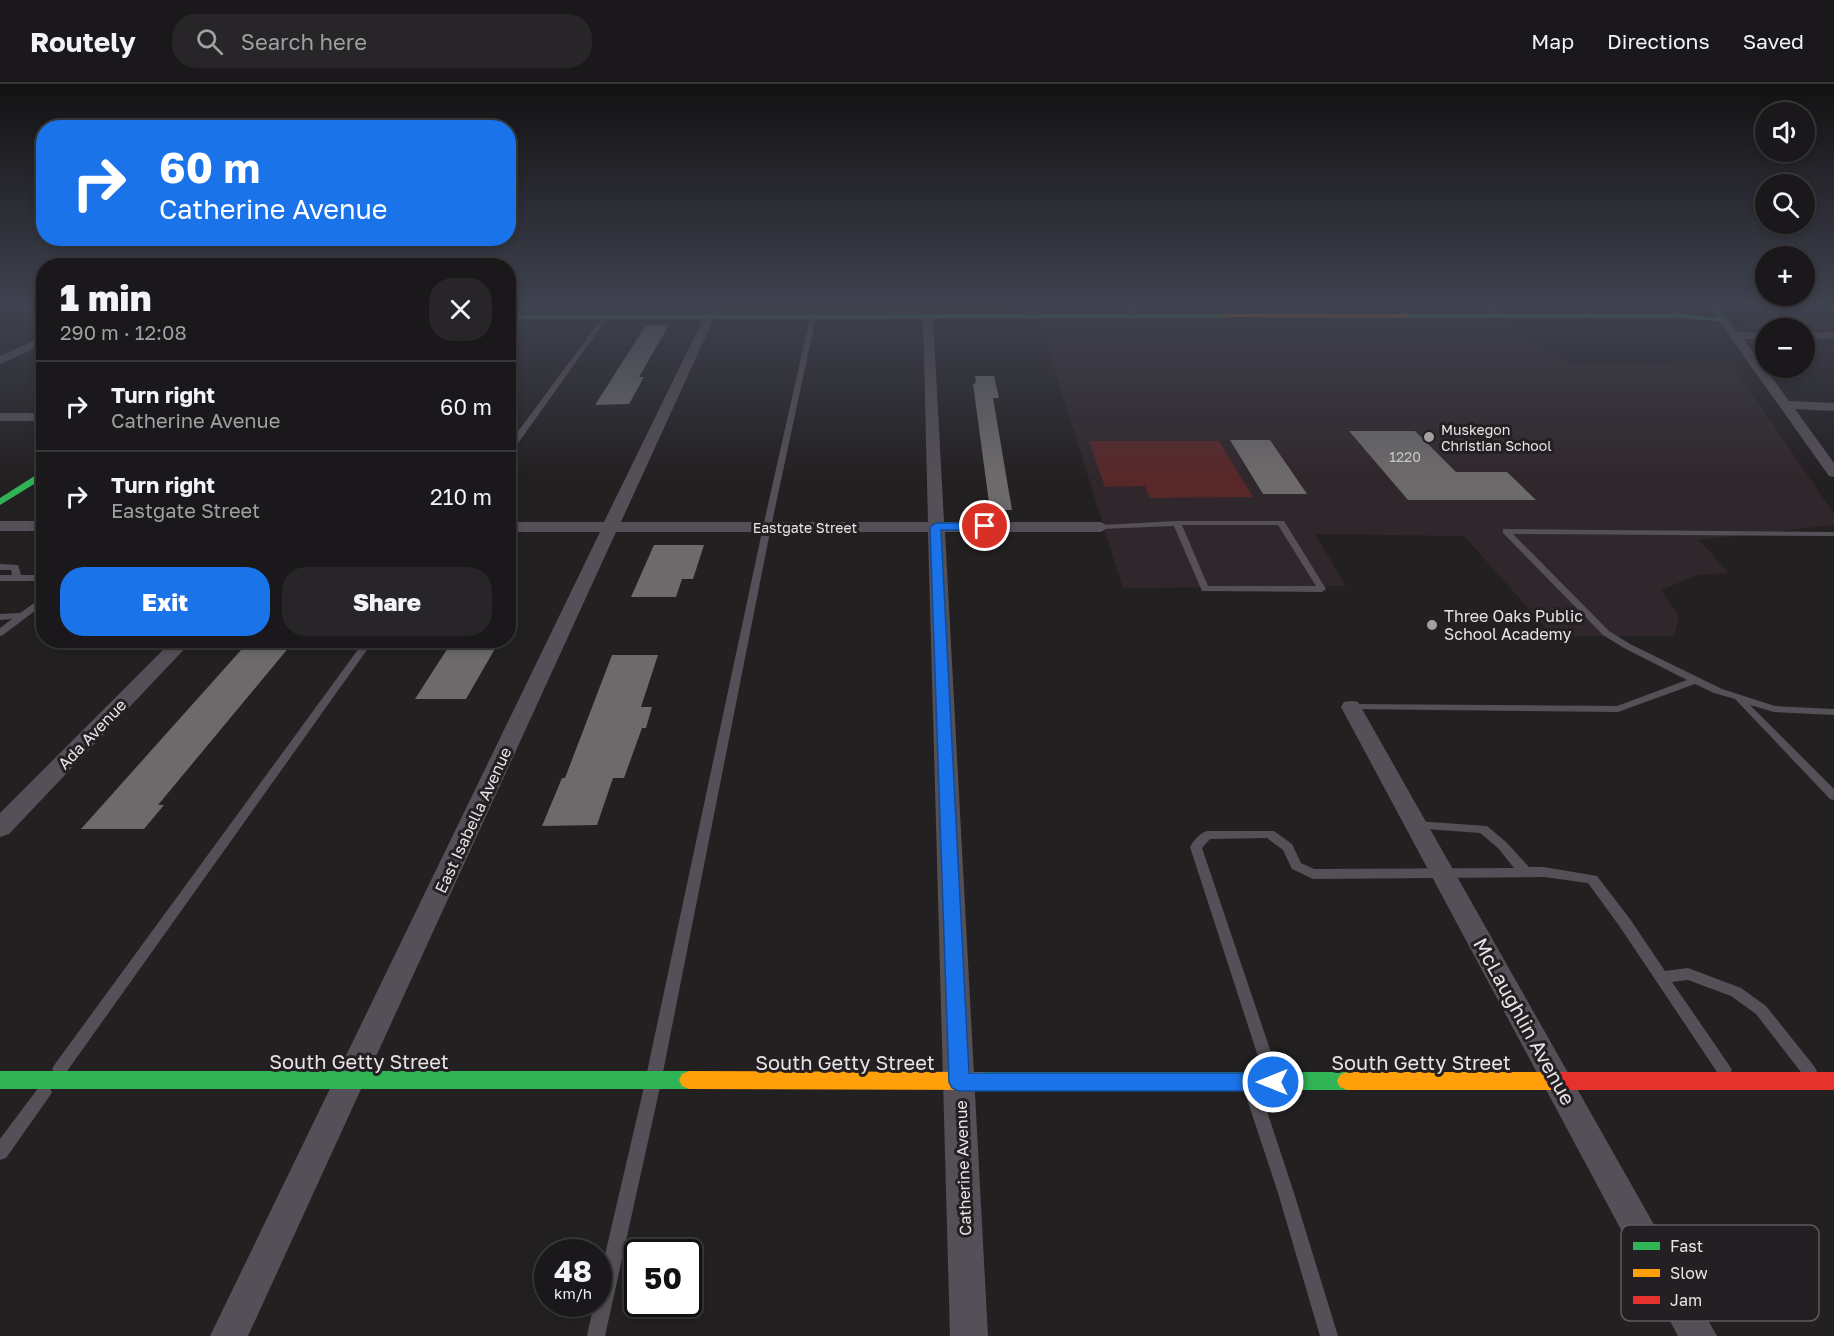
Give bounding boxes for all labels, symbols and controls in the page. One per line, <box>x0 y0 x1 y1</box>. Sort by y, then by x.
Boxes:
search box <box>172 14 592 68</box>
text: Routely <box>30 25 136 58</box>
icon: search <box>193 25 226 58</box>
text: Search here <box>241 28 367 55</box>
text: Map <box>1531 28 1574 54</box>
text: Directions <box>1607 28 1710 54</box>
text: Saved <box>1743 28 1804 54</box>
map controls <box>1755 102 1815 378</box>
button: sound <box>1755 102 1815 162</box>
text: 60 m <box>159 142 260 192</box>
icon: right <box>60 144 138 222</box>
button: search <box>1755 174 1815 234</box>
text: Catherine Avenue <box>159 193 388 225</box>
button: + <box>1755 246 1815 306</box>
text: 1 min <box>60 276 151 319</box>
button: close <box>429 278 492 341</box>
button: − <box>1755 318 1815 378</box>
text: 290 m · 12:08 <box>60 320 187 344</box>
text: Turn right <box>111 381 215 408</box>
icon: right <box>60 390 93 423</box>
text: 60 m <box>440 393 492 420</box>
text: Catherine Avenue <box>111 408 280 432</box>
place label: Muskegon Christian School <box>1441 421 1552 454</box>
marker: Muskegon Christian School <box>1422 430 1436 444</box>
house number: 1220 <box>1389 448 1421 465</box>
text: Turn right <box>111 471 215 498</box>
icon: right <box>60 480 93 513</box>
text: 210 m <box>430 483 492 510</box>
text: Eastgate Street <box>111 498 260 522</box>
pin <box>959 500 1010 551</box>
icon: arrive <box>968 509 1001 542</box>
street label: Eastgate Street <box>753 519 857 536</box>
button: Exit <box>60 567 270 636</box>
button: Share <box>282 567 492 636</box>
place label: Three Oaks Public School Academy <box>1444 606 1583 644</box>
marker: Three Oaks Public School Academy <box>1425 618 1439 632</box>
street label: Ada Avenue <box>54 695 130 773</box>
street label: East Isabella Avenue <box>430 744 516 896</box>
street label: McLaughlin Avenue <box>1469 933 1581 1109</box>
street label: South Getty Street <box>269 1049 449 1073</box>
street label: South Getty Street <box>755 1050 935 1074</box>
position arrow <box>1241 1050 1305 1114</box>
street label: South Getty Street <box>1331 1050 1511 1074</box>
street label: Catherine Avenue <box>951 1100 975 1236</box>
legend <box>1621 1225 1819 1321</box>
text: Fast <box>1670 1236 1703 1256</box>
speed limit sign: 50 <box>624 1239 702 1317</box>
text: 48 <box>554 1253 592 1289</box>
text: Slow <box>1670 1263 1708 1283</box>
text: km/h <box>554 1284 592 1302</box>
text: Jam <box>1670 1290 1702 1310</box>

